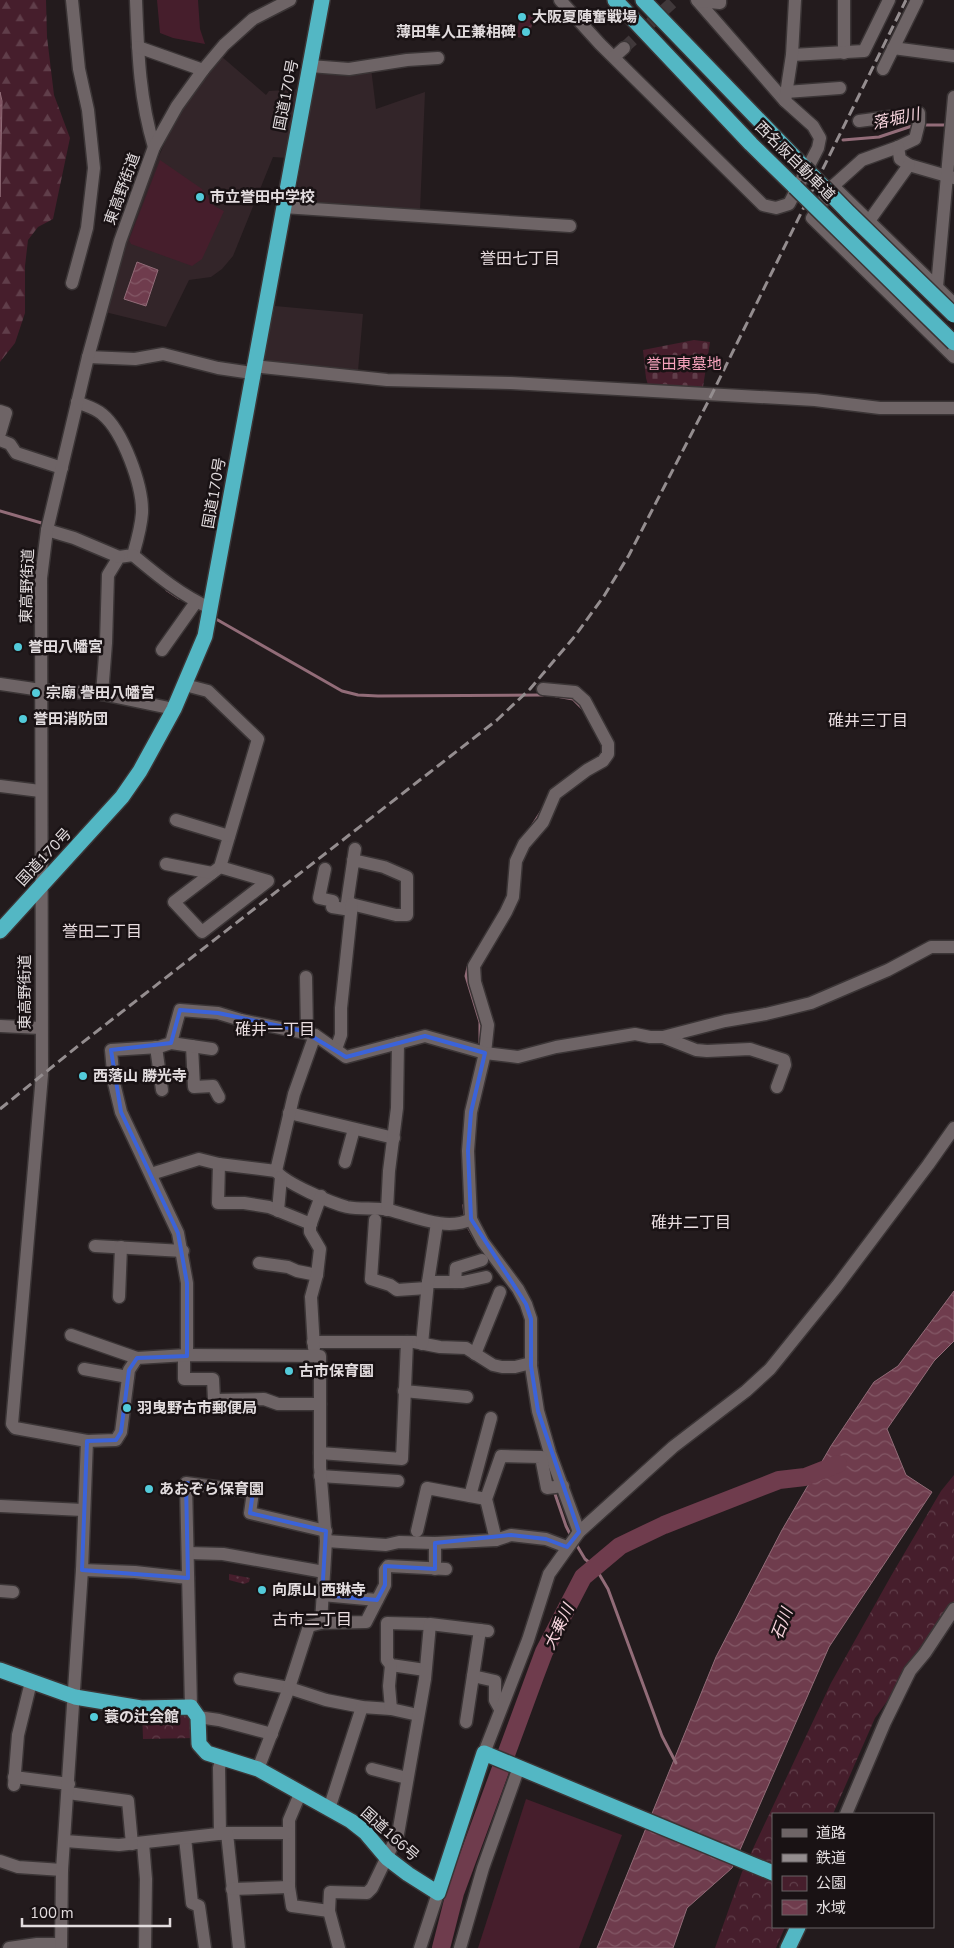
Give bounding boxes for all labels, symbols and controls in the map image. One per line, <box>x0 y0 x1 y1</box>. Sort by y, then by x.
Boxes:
place label: 大阪夏陣奮戦場 <box>532 7 637 27</box>
marker: 大阪夏陣奮戦場 <box>516 11 528 23</box>
place label: 薄田隼人正兼相碑 <box>396 22 516 42</box>
marker: 薄田隼人正兼相碑 <box>520 26 532 38</box>
street label: 国道170号 <box>269 58 303 132</box>
water label: 落堀川 <box>870 103 924 135</box>
street label: 西名阪自動車道 <box>751 117 839 205</box>
street label: 東高野街道 <box>100 150 144 228</box>
place label: 市立誉田中学校 <box>210 187 315 207</box>
marker: 市立誉田中学校 <box>194 191 206 203</box>
district label: 誉田七丁目 <box>480 248 560 270</box>
park label: 誉田東墓地 <box>646 354 722 374</box>
street label: 国道170号 <box>198 456 230 530</box>
street label: 東高野街道 <box>16 548 38 624</box>
place label: 誉田八幡宮 <box>28 637 103 657</box>
marker: 誉田八幡宮 <box>12 641 24 653</box>
place label: 宗廟 譽田八幡宮 <box>46 683 155 703</box>
marker: 宗廟 譽田八幡宮 <box>30 687 42 699</box>
place label: 誉田消防団 <box>33 709 108 729</box>
district label: 碓井三丁目 <box>828 710 908 732</box>
marker: 誉田消防団 <box>17 713 29 725</box>
street label: 国道170号 <box>12 824 76 890</box>
district label: 誉田二丁目 <box>62 921 142 943</box>
street label: 東高野街道 <box>15 954 35 1030</box>
district label: 碓井一丁目 <box>235 1019 315 1041</box>
place label: 西落山 勝光寺 <box>93 1066 187 1086</box>
marker: 西落山 勝光寺 <box>77 1070 89 1082</box>
district label: 碓井二丁目 <box>651 1212 731 1234</box>
place label: 古市保育園 <box>299 1361 374 1381</box>
marker: 古市保育園 <box>283 1365 295 1377</box>
place label: 羽曳野古市郵便局 <box>137 1398 257 1418</box>
marker: 羽曳野古市郵便局 <box>121 1402 133 1414</box>
place label: あおぞら保育園 <box>159 1479 264 1499</box>
marker: あおぞら保育園 <box>143 1483 155 1495</box>
place label: 向原山 西琳寺 <box>272 1580 366 1600</box>
marker: 向原山 西琳寺 <box>256 1584 268 1596</box>
water label: 大乗川 <box>539 1599 580 1653</box>
water label: 石川 <box>766 1603 799 1643</box>
district label: 古市二丁目 <box>272 1609 352 1631</box>
place label: 蓑の辻会館 <box>104 1707 179 1727</box>
marker: 蓑の辻会館 <box>88 1711 100 1723</box>
street label: 国道166号 <box>357 1802 423 1866</box>
legend <box>772 1813 934 1928</box>
text: 道路 <box>816 1823 846 1843</box>
text: 鉄道 <box>816 1848 846 1868</box>
text: 公園 <box>816 1873 846 1893</box>
scale bar <box>22 1896 170 1928</box>
text: 水域 <box>816 1898 846 1918</box>
text: 100 m <box>30 1903 74 1923</box>

